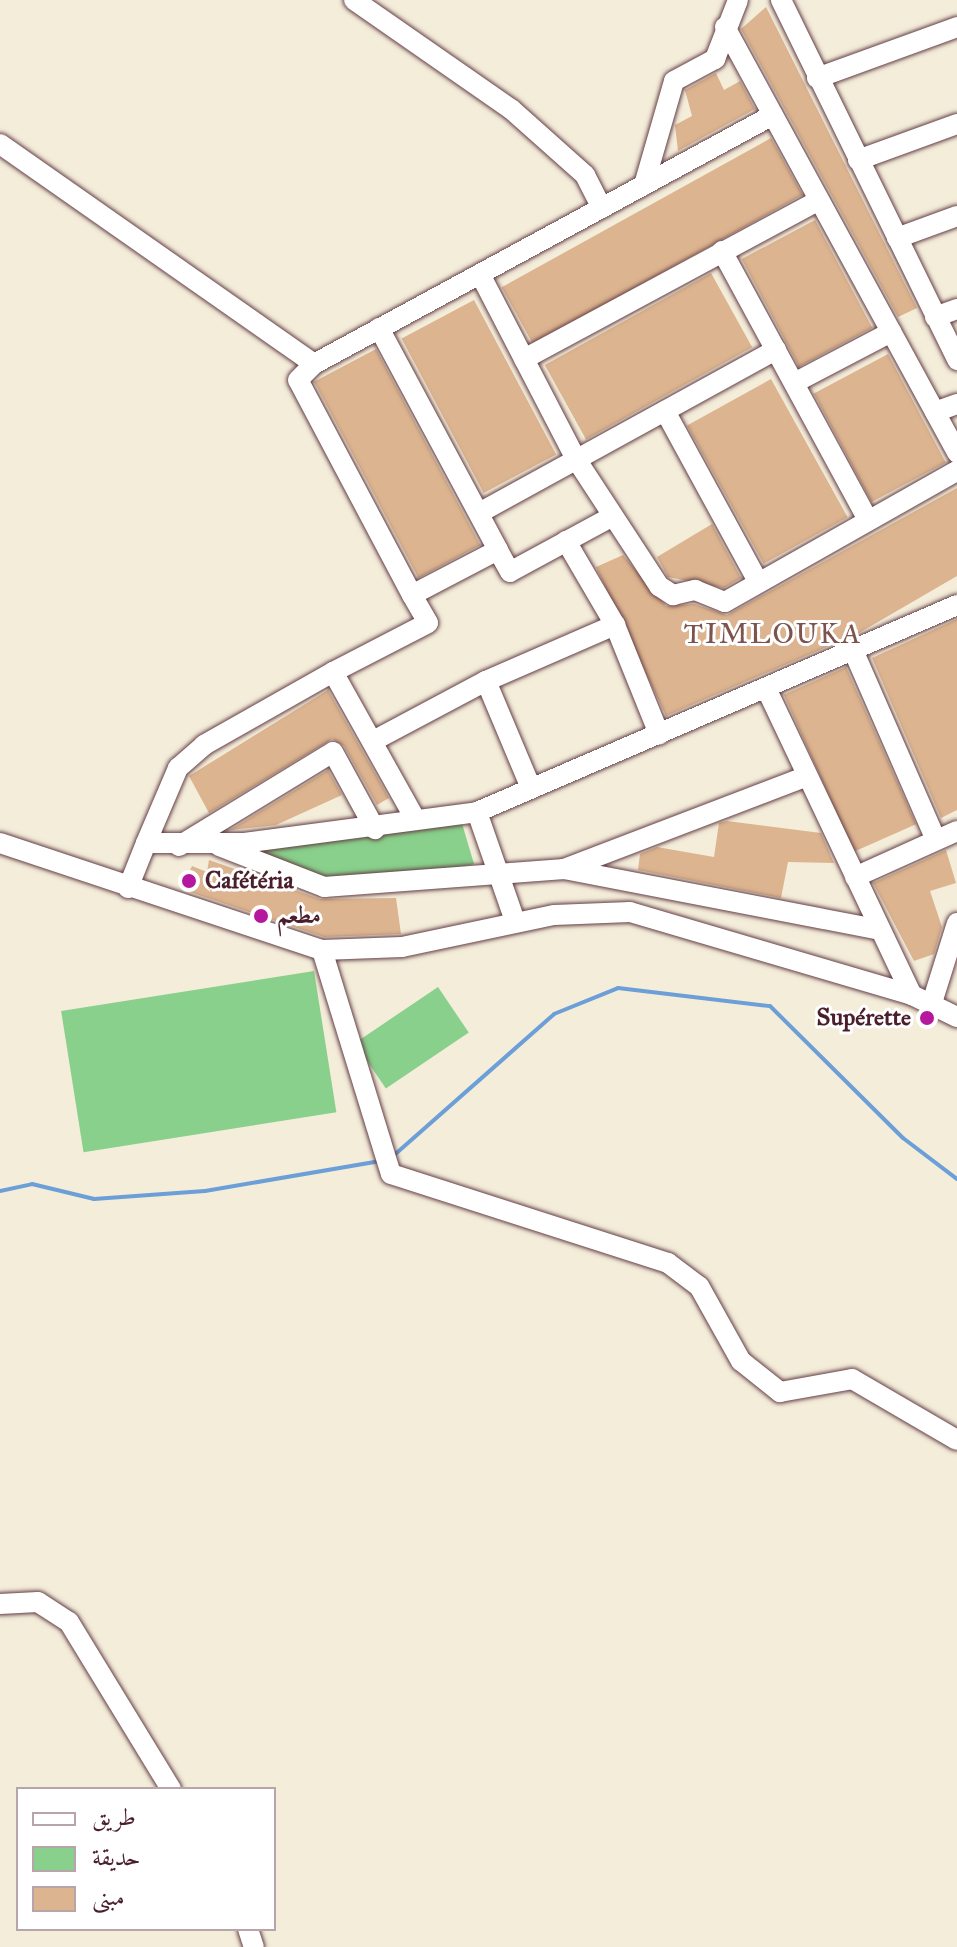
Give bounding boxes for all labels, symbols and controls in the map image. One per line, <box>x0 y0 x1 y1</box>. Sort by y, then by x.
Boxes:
district label: TIMLOUKA <box>684 617 862 651</box>
place label: Cafétéria <box>205 867 294 895</box>
marker: Cafétéria <box>180 872 198 890</box>
place label: مطعم <box>277 902 321 930</box>
marker: مطعم <box>252 907 270 925</box>
place label: Supérette <box>817 1004 911 1032</box>
marker: Supérette <box>918 1009 936 1027</box>
legend <box>16 1787 276 1931</box>
text: طريق <box>92 1802 136 1832</box>
text: حديقة <box>92 1842 141 1872</box>
text: مبنى <box>92 1882 125 1912</box>

